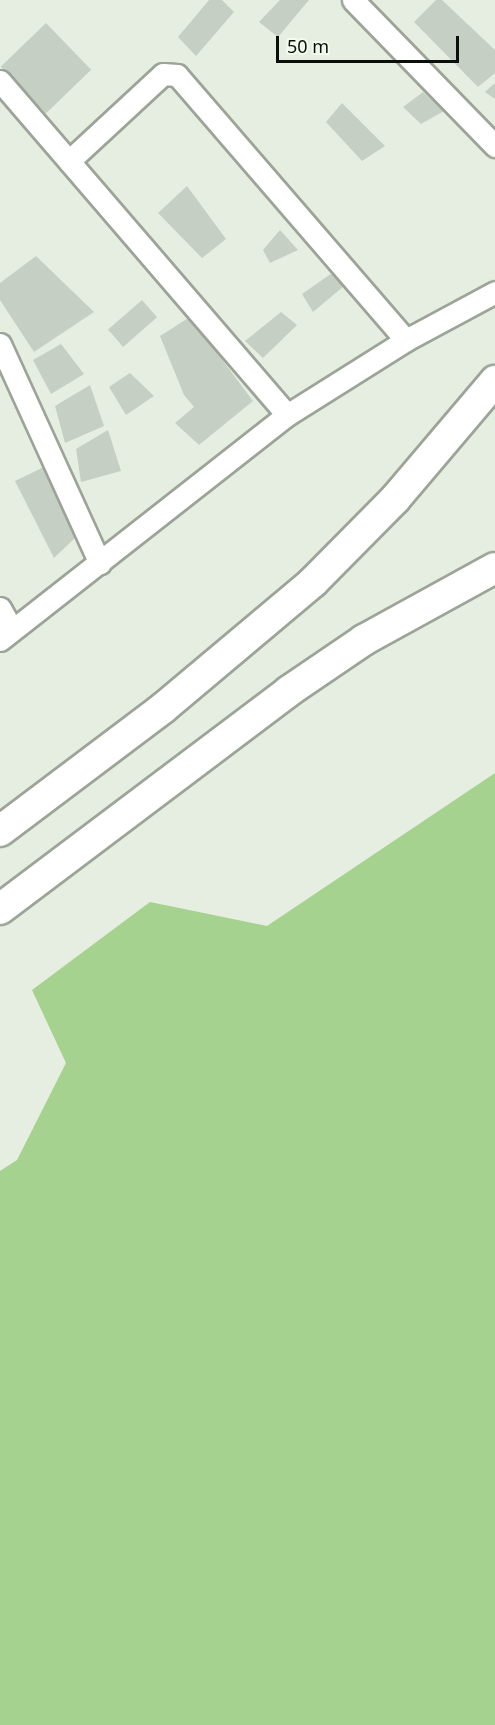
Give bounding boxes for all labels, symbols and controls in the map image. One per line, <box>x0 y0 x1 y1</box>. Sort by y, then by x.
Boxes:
scale bar <box>279 24 462 62</box>
text: 50 m <box>287 34 329 58</box>

